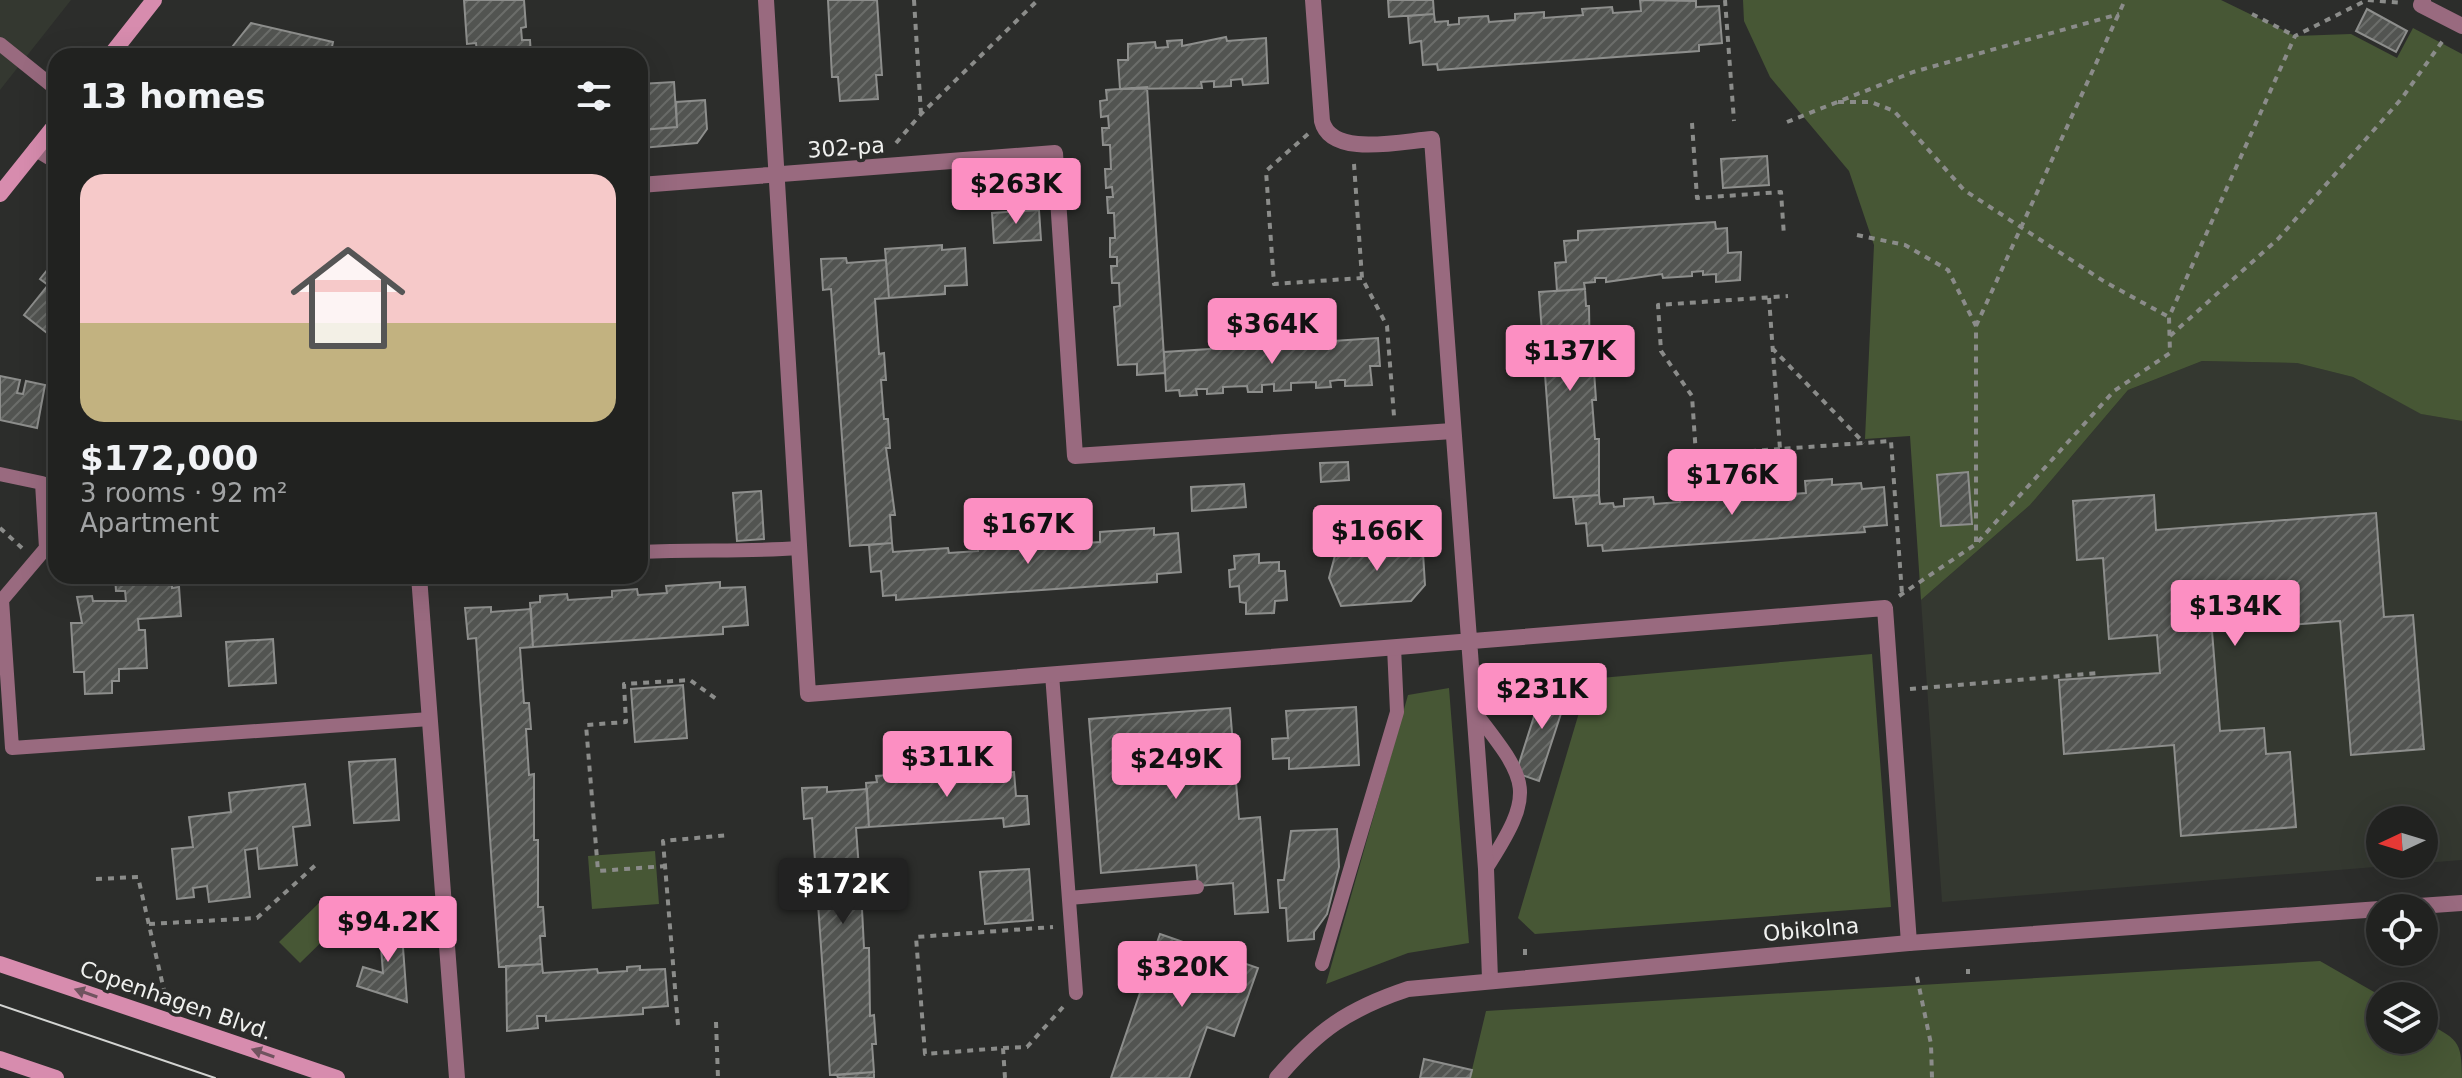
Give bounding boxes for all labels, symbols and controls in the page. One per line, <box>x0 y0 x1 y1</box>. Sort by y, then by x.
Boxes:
icon: filters <box>572 74 616 118</box>
text: 13 homes <box>80 76 265 116</box>
street label: 302-ра <box>807 132 886 163</box>
pin: $263K <box>960 158 1072 226</box>
text: $263K <box>970 169 1062 199</box>
icon: home <box>276 226 420 370</box>
pin: $364K <box>1216 298 1328 366</box>
text: $364K <box>1226 309 1318 339</box>
pin: $137K <box>1514 325 1626 393</box>
text: $137K <box>1524 336 1616 366</box>
text: $172,000 <box>80 438 259 478</box>
pin: $176K <box>1676 449 1788 517</box>
text: $176K <box>1686 460 1778 490</box>
text: 3 rooms · 92 m² <box>80 478 288 508</box>
pin: $167K <box>972 498 1084 566</box>
pin: $166K <box>1321 505 1433 573</box>
text: Apartment <box>80 508 219 538</box>
text: $167K <box>982 509 1074 539</box>
text: $166K <box>1331 516 1423 546</box>
pin: $134K <box>2179 580 2291 648</box>
text: $134K <box>2189 591 2281 621</box>
pin: $231K <box>1486 663 1598 731</box>
text: $231K <box>1496 674 1588 704</box>
pin: $311K <box>891 731 1003 799</box>
pin: $249K <box>1120 733 1232 801</box>
text: $311K <box>901 742 993 772</box>
text: $249K <box>1130 744 1222 774</box>
north arrow <box>2366 806 2438 878</box>
map controls <box>2366 806 2438 1054</box>
pin: $172K <box>787 858 899 926</box>
text: $172K <box>797 869 889 899</box>
button: locate <box>2366 894 2438 966</box>
pin: $94.2K <box>323 896 453 964</box>
text: $94.2K <box>337 907 439 937</box>
street label: Obikolna <box>1762 913 1860 946</box>
pin: $320K <box>1126 941 1238 1009</box>
text: $320K <box>1136 952 1228 982</box>
street label: Copenhagen Blvd. <box>77 956 275 1045</box>
button: layers <box>2366 982 2438 1054</box>
one-way arrow <box>74 987 98 999</box>
one-way arrow <box>251 1047 275 1059</box>

